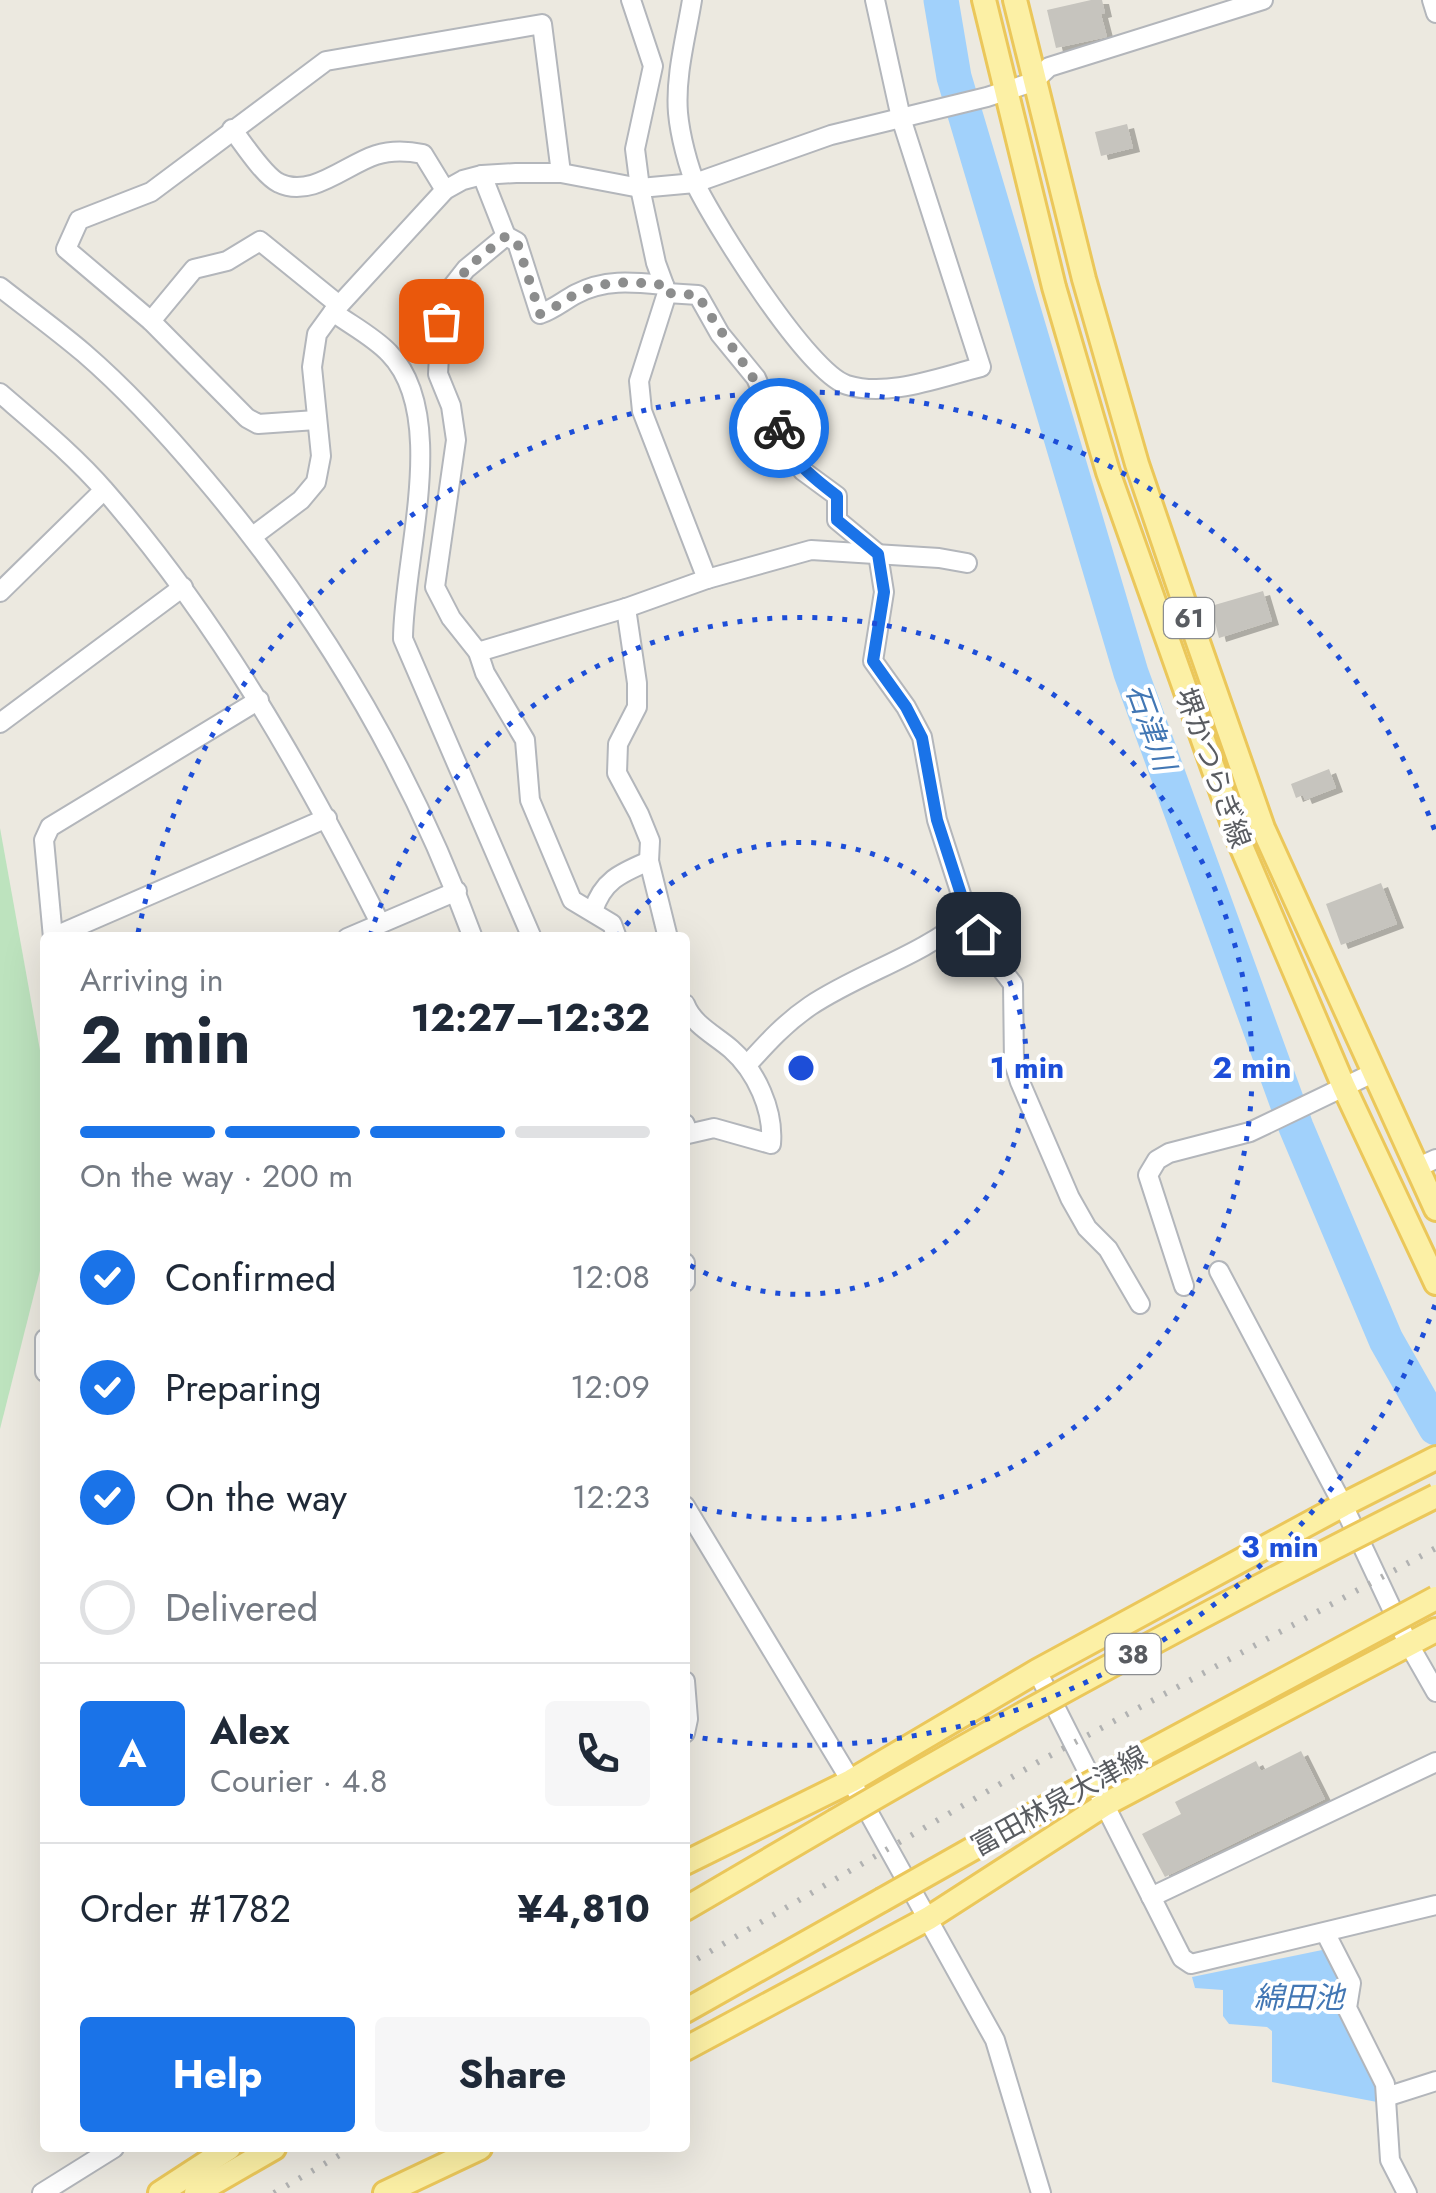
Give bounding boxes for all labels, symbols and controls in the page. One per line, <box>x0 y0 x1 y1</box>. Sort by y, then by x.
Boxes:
pin <box>399 279 484 364</box>
icon: bag <box>414 294 469 349</box>
courier <box>729 378 829 478</box>
icon: bike <box>752 401 807 456</box>
road number: 61 <box>1164 598 1214 638</box>
water label: 石津川 <box>1115 677 1188 779</box>
street label: 堺かつらぎ線 <box>1165 682 1261 854</box>
pin <box>936 892 1021 977</box>
icon: home <box>951 907 1006 962</box>
text: Arriving in <box>80 957 224 1003</box>
text: 12:27–12:32 <box>411 990 650 1045</box>
text: 2 min <box>80 993 251 1087</box>
text: 1 min <box>990 1046 1064 1089</box>
text: 2 min <box>1213 1046 1291 1089</box>
centre of rings <box>783 1050 819 1086</box>
text: On the way · 200 m <box>80 1153 353 1199</box>
icon: check <box>80 1250 135 1305</box>
text: Confirmed <box>165 1250 336 1305</box>
text: 12:08 <box>571 1254 650 1300</box>
icon: check <box>80 1360 135 1415</box>
text: Preparing <box>165 1360 322 1415</box>
text: 12:09 <box>570 1364 650 1410</box>
icon: check <box>80 1470 135 1525</box>
text: On the way <box>165 1470 347 1525</box>
text: 12:23 <box>572 1474 650 1520</box>
text: 3 min <box>1241 1525 1319 1568</box>
text: Delivered <box>165 1580 318 1635</box>
road number: 38 <box>1106 1634 1160 1674</box>
button: phone <box>545 1701 650 1806</box>
text: Alex <box>210 1703 290 1758</box>
text: A <box>119 1726 146 1781</box>
street label: 富田林泉大津線 <box>963 1736 1155 1866</box>
text: Courier · 4.8 <box>210 1758 387 1804</box>
text: Order #1782 <box>80 1881 291 1936</box>
text: ¥4,810 <box>517 1881 650 1936</box>
water label: 綿田池 <box>1254 1976 1347 2019</box>
button: Help <box>80 2017 355 2132</box>
button: Share <box>375 2017 650 2132</box>

